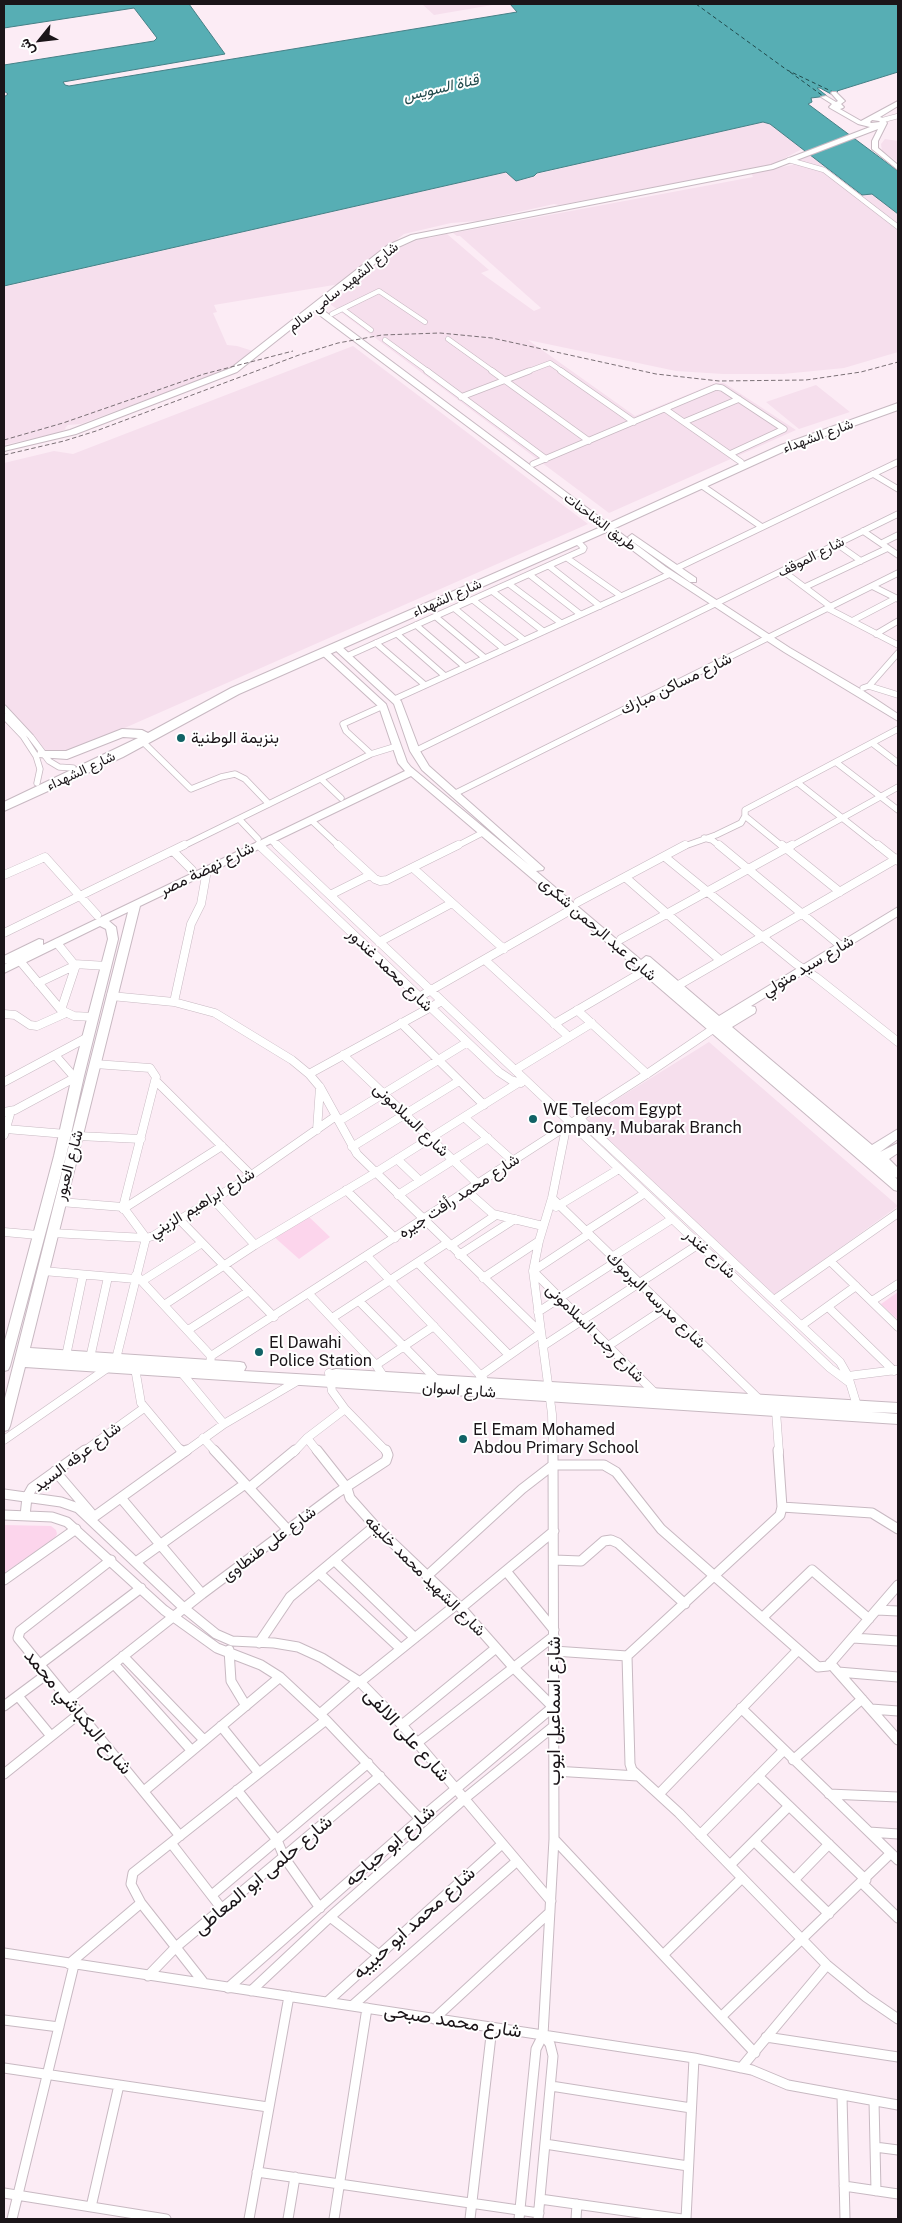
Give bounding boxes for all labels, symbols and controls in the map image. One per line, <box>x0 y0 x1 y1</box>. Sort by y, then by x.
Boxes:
north arrow <box>15 15 65 65</box>
text: ش <box>16 36 38 59</box>
water label: قناة السويس <box>402 71 480 105</box>
street label: شارع الشهيد سامى سالم <box>284 238 402 336</box>
street label: شارع الشهداء <box>780 415 856 457</box>
street label: طريق الشاحنات <box>561 489 639 555</box>
street label: شارع الموقف <box>775 533 847 581</box>
street label: شارع الشهداء <box>410 575 484 621</box>
street label: شارع مساكن مبارك <box>617 649 735 719</box>
place label: بنزيمة الوطنية <box>191 728 279 748</box>
marker: بنزيمة الوطنية <box>175 732 187 744</box>
street label: شارع الشهداء <box>44 748 118 794</box>
street label: شارع نهضة مصر <box>156 838 258 900</box>
street label: شارع عبد الرحمن شكرى <box>535 873 661 985</box>
street label: شارع محمد غندور <box>343 924 437 1016</box>
street label: شارع سيد متولي <box>759 931 857 1001</box>
street label: شارع السلامونى <box>369 1079 453 1161</box>
place label: WE Telecom Egypt Company, Mubarak Branch <box>543 1100 742 1138</box>
marker: WE Telecom Egypt Company, Mubarak Branch <box>527 1113 539 1125</box>
street label: شارع العبور <box>50 1128 88 1202</box>
street label: شارع محمد رأفت جيره <box>395 1150 523 1242</box>
street label: شارع ابراهيم الزيني <box>146 1164 258 1242</box>
street label: شارع غندر <box>680 1225 740 1283</box>
street label: شارع مدرسه اليرموك <box>602 1247 710 1353</box>
street label: شارع رجب السلامونى <box>542 1280 648 1386</box>
place label: El Dawahi Police Station <box>269 1333 372 1371</box>
marker: El Dawahi Police Station <box>253 1346 265 1358</box>
street label: شارع اسوان <box>421 1378 497 1402</box>
street label: شارع عرفه السيد <box>29 1418 125 1496</box>
place label: El Emam Mohamed Abdou Primary School <box>473 1420 639 1458</box>
marker: El Emam Mohamed Abdou Primary School <box>457 1433 469 1445</box>
street label: شارع على طنطاوى <box>218 1502 320 1586</box>
street label: شارع الشهيد محمد خليفه <box>361 1512 489 1640</box>
street label: شارع اسماعيل ايوب <box>543 1636 565 1786</box>
street label: شارع البكباشي محمد <box>19 1645 137 1779</box>
street label: شارع على الالفى <box>359 1683 455 1787</box>
street label: شارع ابو حباجه <box>340 1800 440 1892</box>
street label: شارع حلمى ابو المعاطى <box>189 1810 337 1940</box>
street label: شارع محمد ابو حبيبه <box>348 1862 480 1984</box>
street label: شارع محمد صبحى <box>382 1999 524 2043</box>

